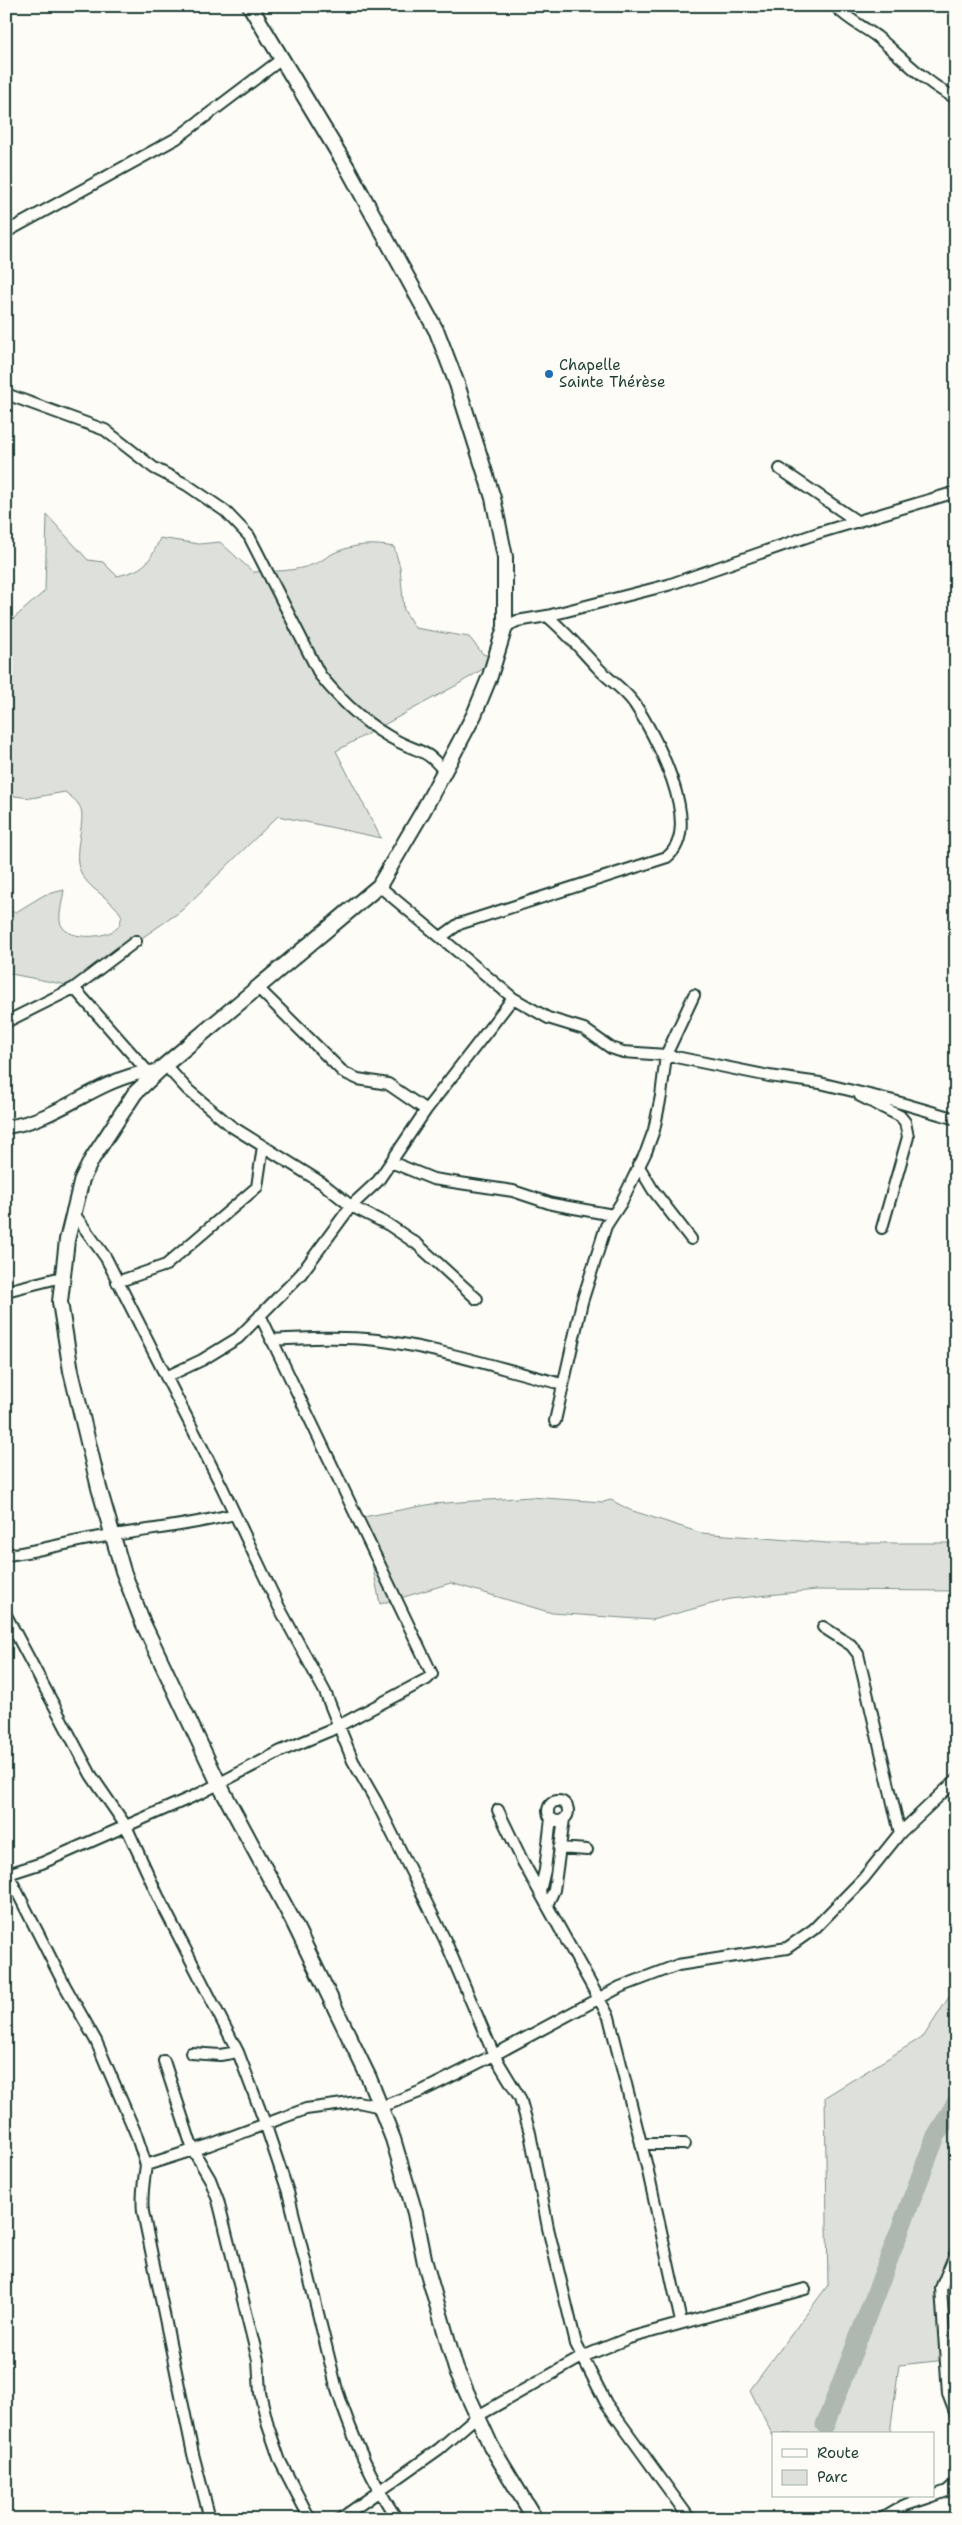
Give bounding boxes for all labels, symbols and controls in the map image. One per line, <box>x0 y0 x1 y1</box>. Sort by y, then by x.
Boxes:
place label: Chapelle Sainte Thérèse <box>559 355 666 392</box>
marker: Chapelle Sainte Thérèse <box>543 368 555 380</box>
legend <box>772 2432 934 2498</box>
text: Route <box>817 2443 859 2463</box>
text: Parc <box>817 2467 848 2487</box>

